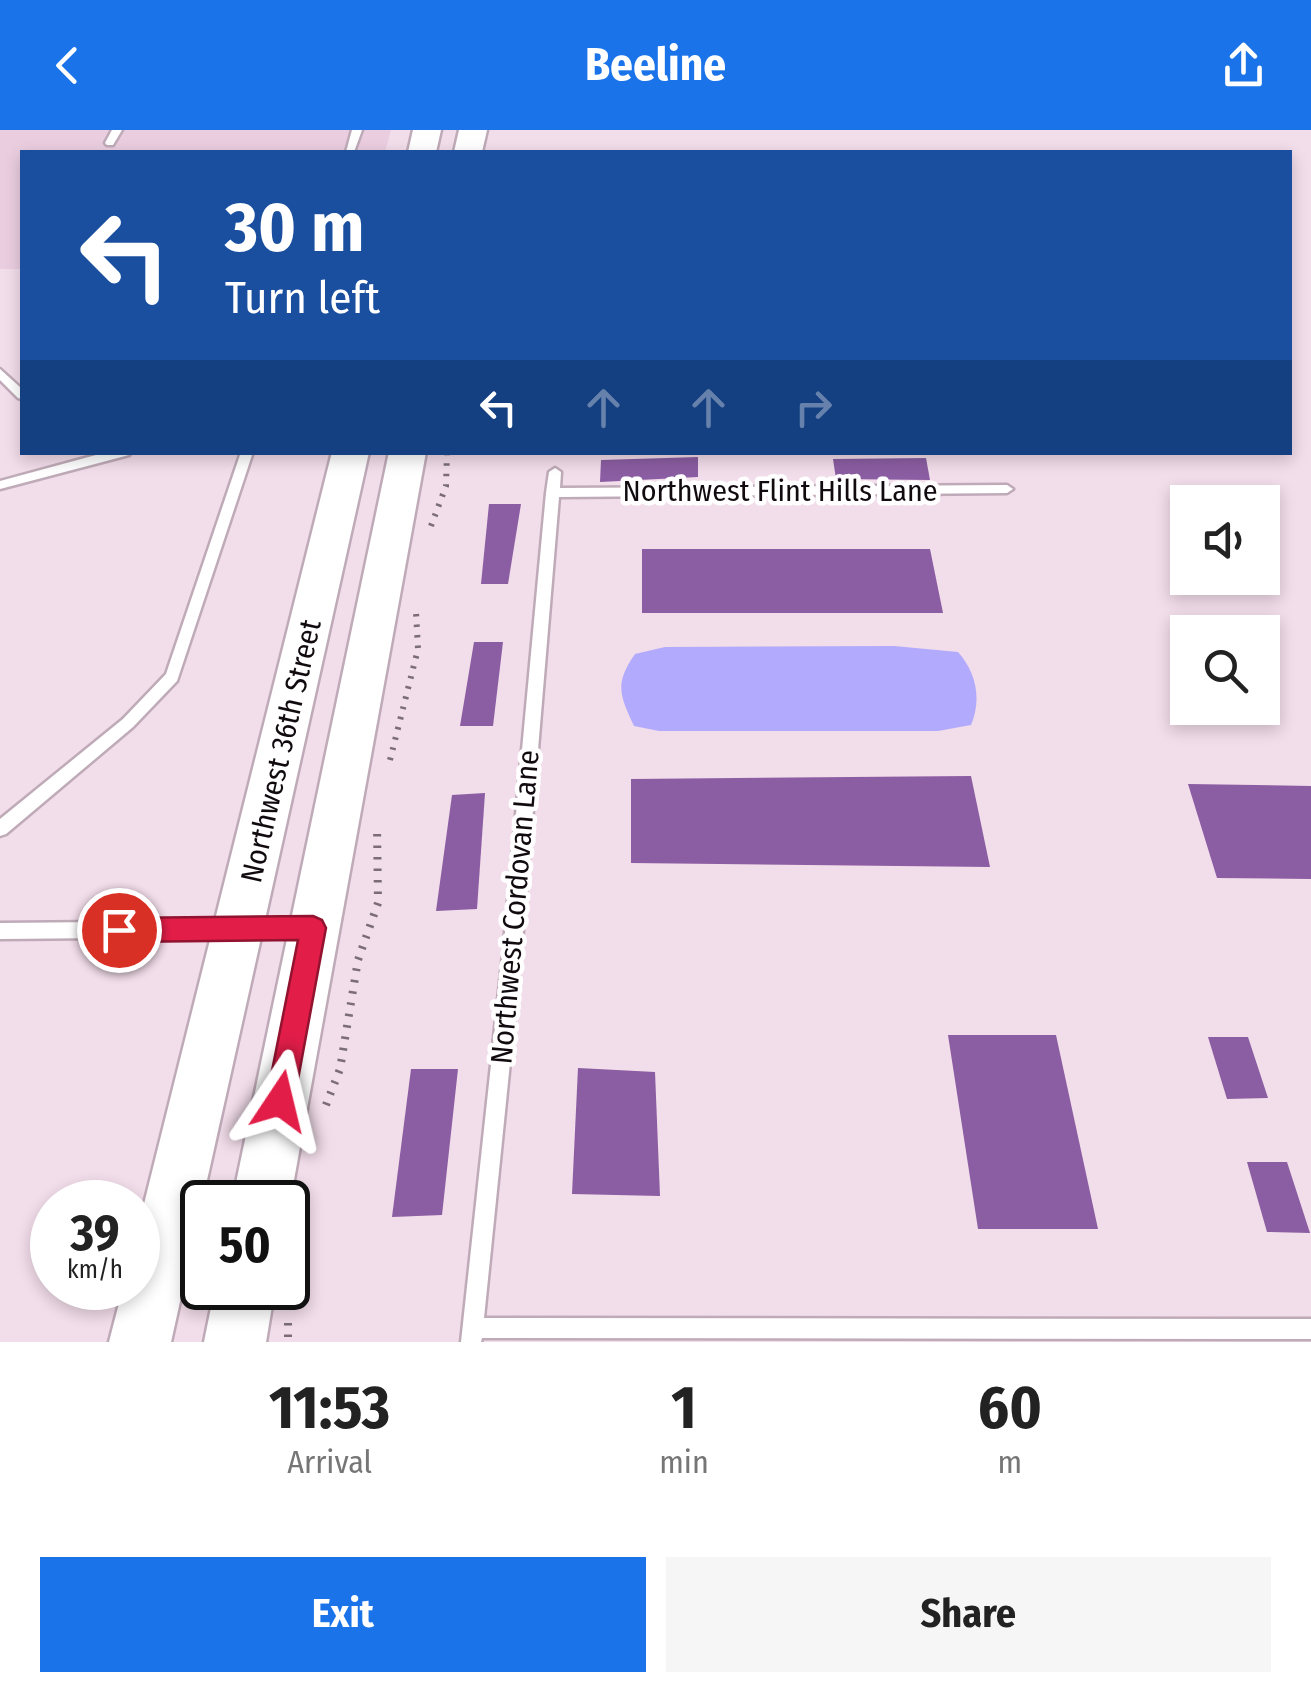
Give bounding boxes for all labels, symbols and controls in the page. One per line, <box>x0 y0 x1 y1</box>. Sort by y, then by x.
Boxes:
icon: back <box>40 38 95 93</box>
text: Beeline <box>585 38 726 92</box>
icon: share <box>1216 38 1271 93</box>
text: 30 m <box>225 186 364 270</box>
icon: left <box>60 190 190 320</box>
text: Turn left <box>225 271 380 325</box>
icon: left <box>471 380 526 435</box>
icon: ahead <box>576 380 631 435</box>
icon: ahead <box>681 380 736 435</box>
icon: right <box>786 380 841 435</box>
street label: Northwest Flint Hills Lane <box>622 473 938 509</box>
map controls <box>1170 485 1280 725</box>
button: sound <box>1170 485 1280 595</box>
button: search <box>1170 615 1280 725</box>
street label: Northwest 36th Street <box>233 616 329 886</box>
street label: Northwest Cordovan Lane <box>483 749 547 1065</box>
pin <box>77 888 162 973</box>
icon: arrive <box>92 903 147 958</box>
position arrow <box>228 1049 332 1153</box>
speed limit sign: 50 <box>180 1180 310 1310</box>
text: 39 <box>70 1203 120 1263</box>
text: km/h <box>67 1255 123 1285</box>
text: 11:53 <box>269 1372 390 1444</box>
text: 1 <box>671 1372 697 1444</box>
text: 60 <box>978 1372 1042 1444</box>
text: Arrival <box>287 1443 372 1481</box>
text: min <box>659 1443 709 1481</box>
text: m <box>998 1443 1022 1481</box>
button: Exit <box>40 1557 646 1672</box>
button: Share <box>666 1557 1271 1672</box>

